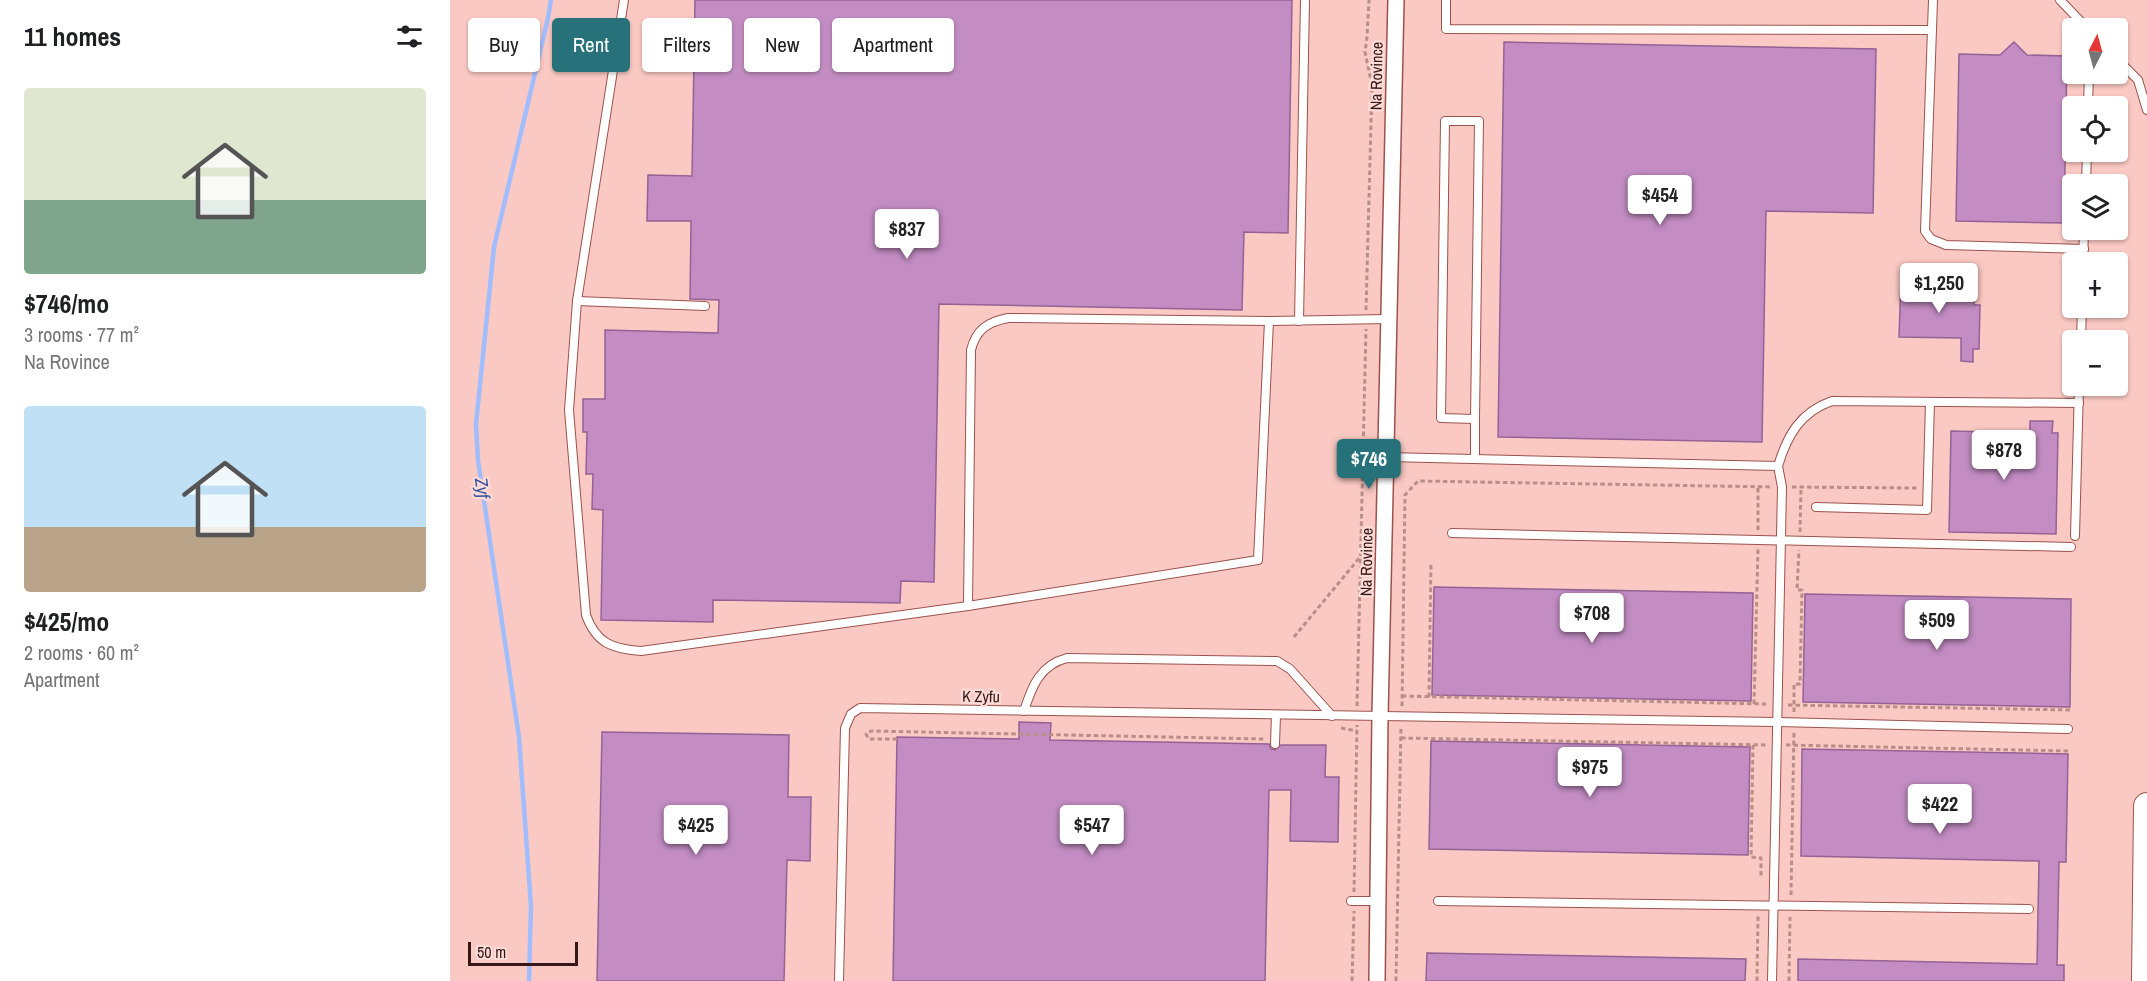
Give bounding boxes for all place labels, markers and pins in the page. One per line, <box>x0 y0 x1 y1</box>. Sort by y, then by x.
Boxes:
pin: $454 <box>1624 175 1696 226</box>
pin: $837 <box>871 209 943 260</box>
pin: $1,250 <box>1890 263 1988 314</box>
pin: $878 <box>1968 430 2040 481</box>
pin: $746 <box>1333 439 1405 490</box>
pin: $708 <box>1556 593 1628 644</box>
pin: $509 <box>1901 600 1973 651</box>
pin: $975 <box>1554 747 1626 798</box>
pin: $422 <box>1904 784 1976 835</box>
pin: $425 <box>660 805 732 856</box>
pin: $547 <box>1056 805 1128 856</box>

